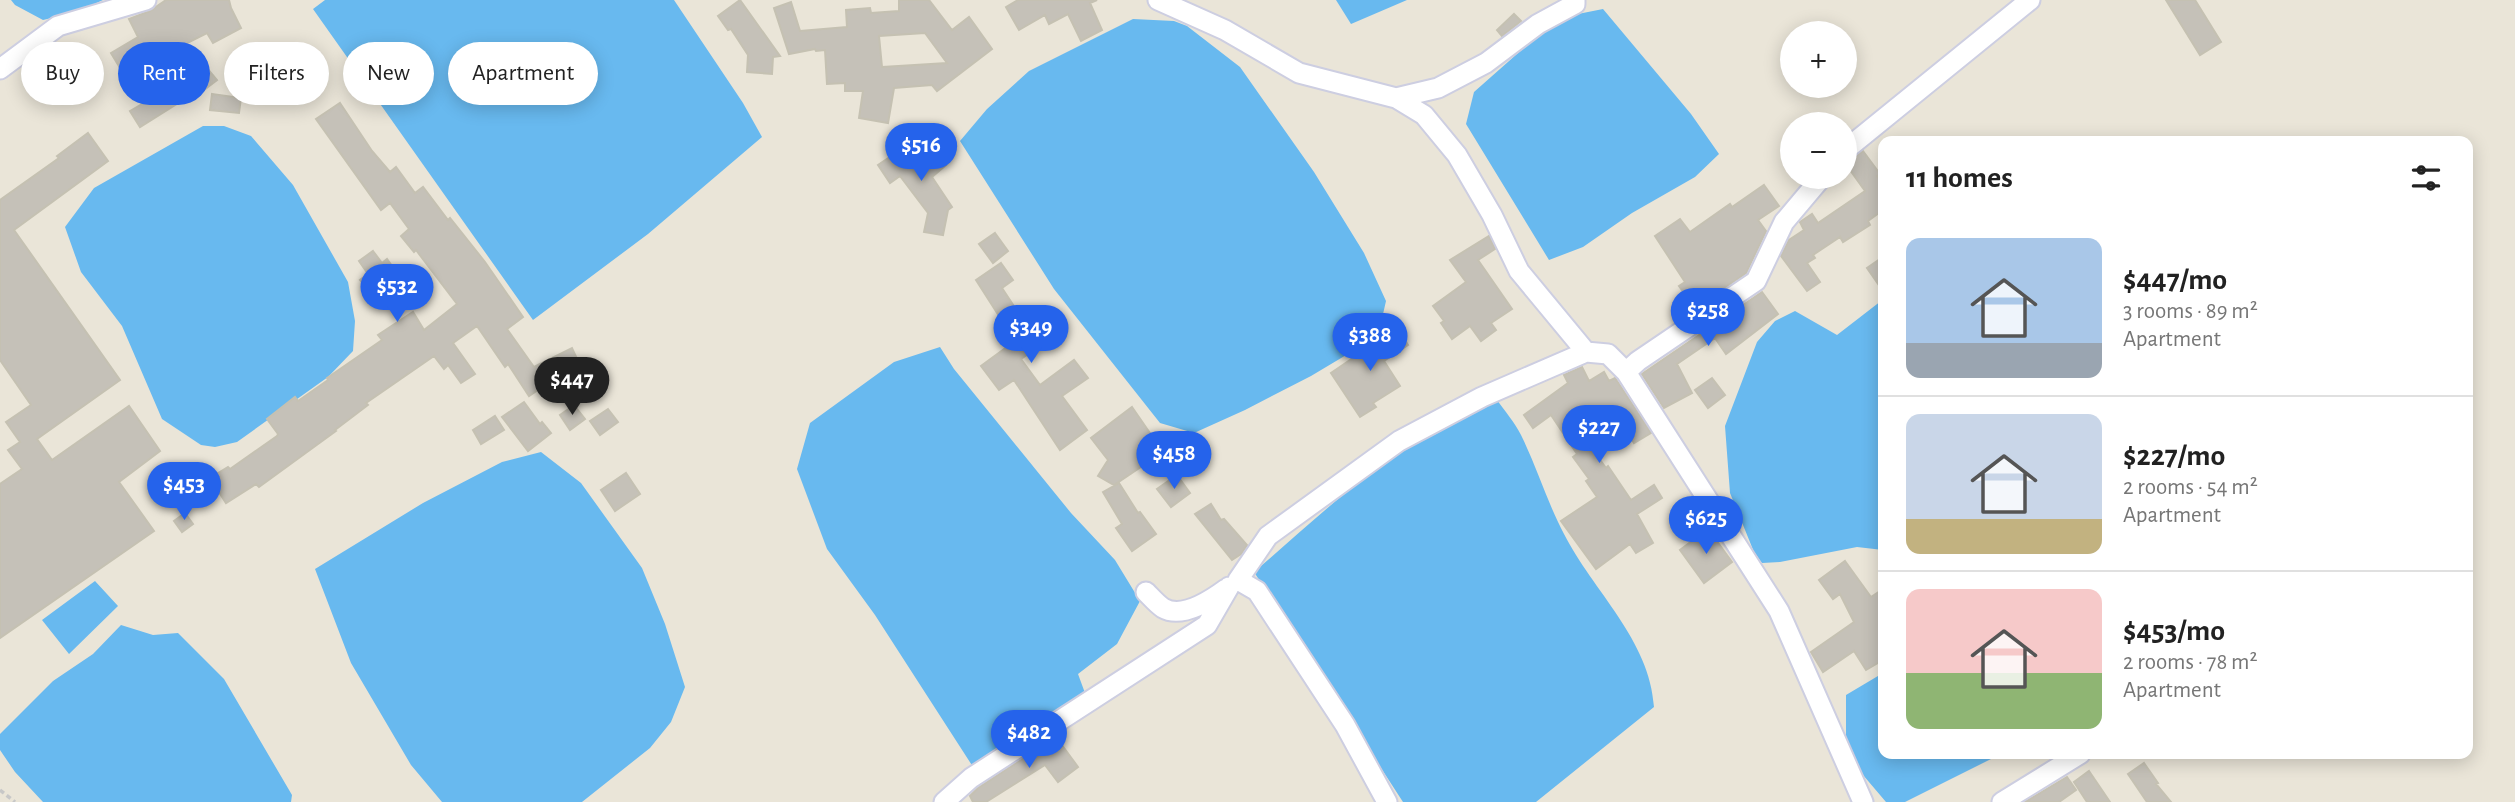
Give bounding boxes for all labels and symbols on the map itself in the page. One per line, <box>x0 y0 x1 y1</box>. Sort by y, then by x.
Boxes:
pin: $516 <box>880 124 962 183</box>
pin: $532 <box>356 264 438 324</box>
pin: $258 <box>1667 288 1749 348</box>
pin: $349 <box>990 306 1072 365</box>
pin: $388 <box>1329 314 1411 373</box>
pin: $447 <box>531 358 613 417</box>
pin: $227 <box>1558 406 1640 465</box>
pin: $458 <box>1133 432 1215 491</box>
pin: $453 <box>143 462 225 522</box>
pin: $625 <box>1665 496 1747 556</box>
pin: $482 <box>988 710 1070 770</box>

